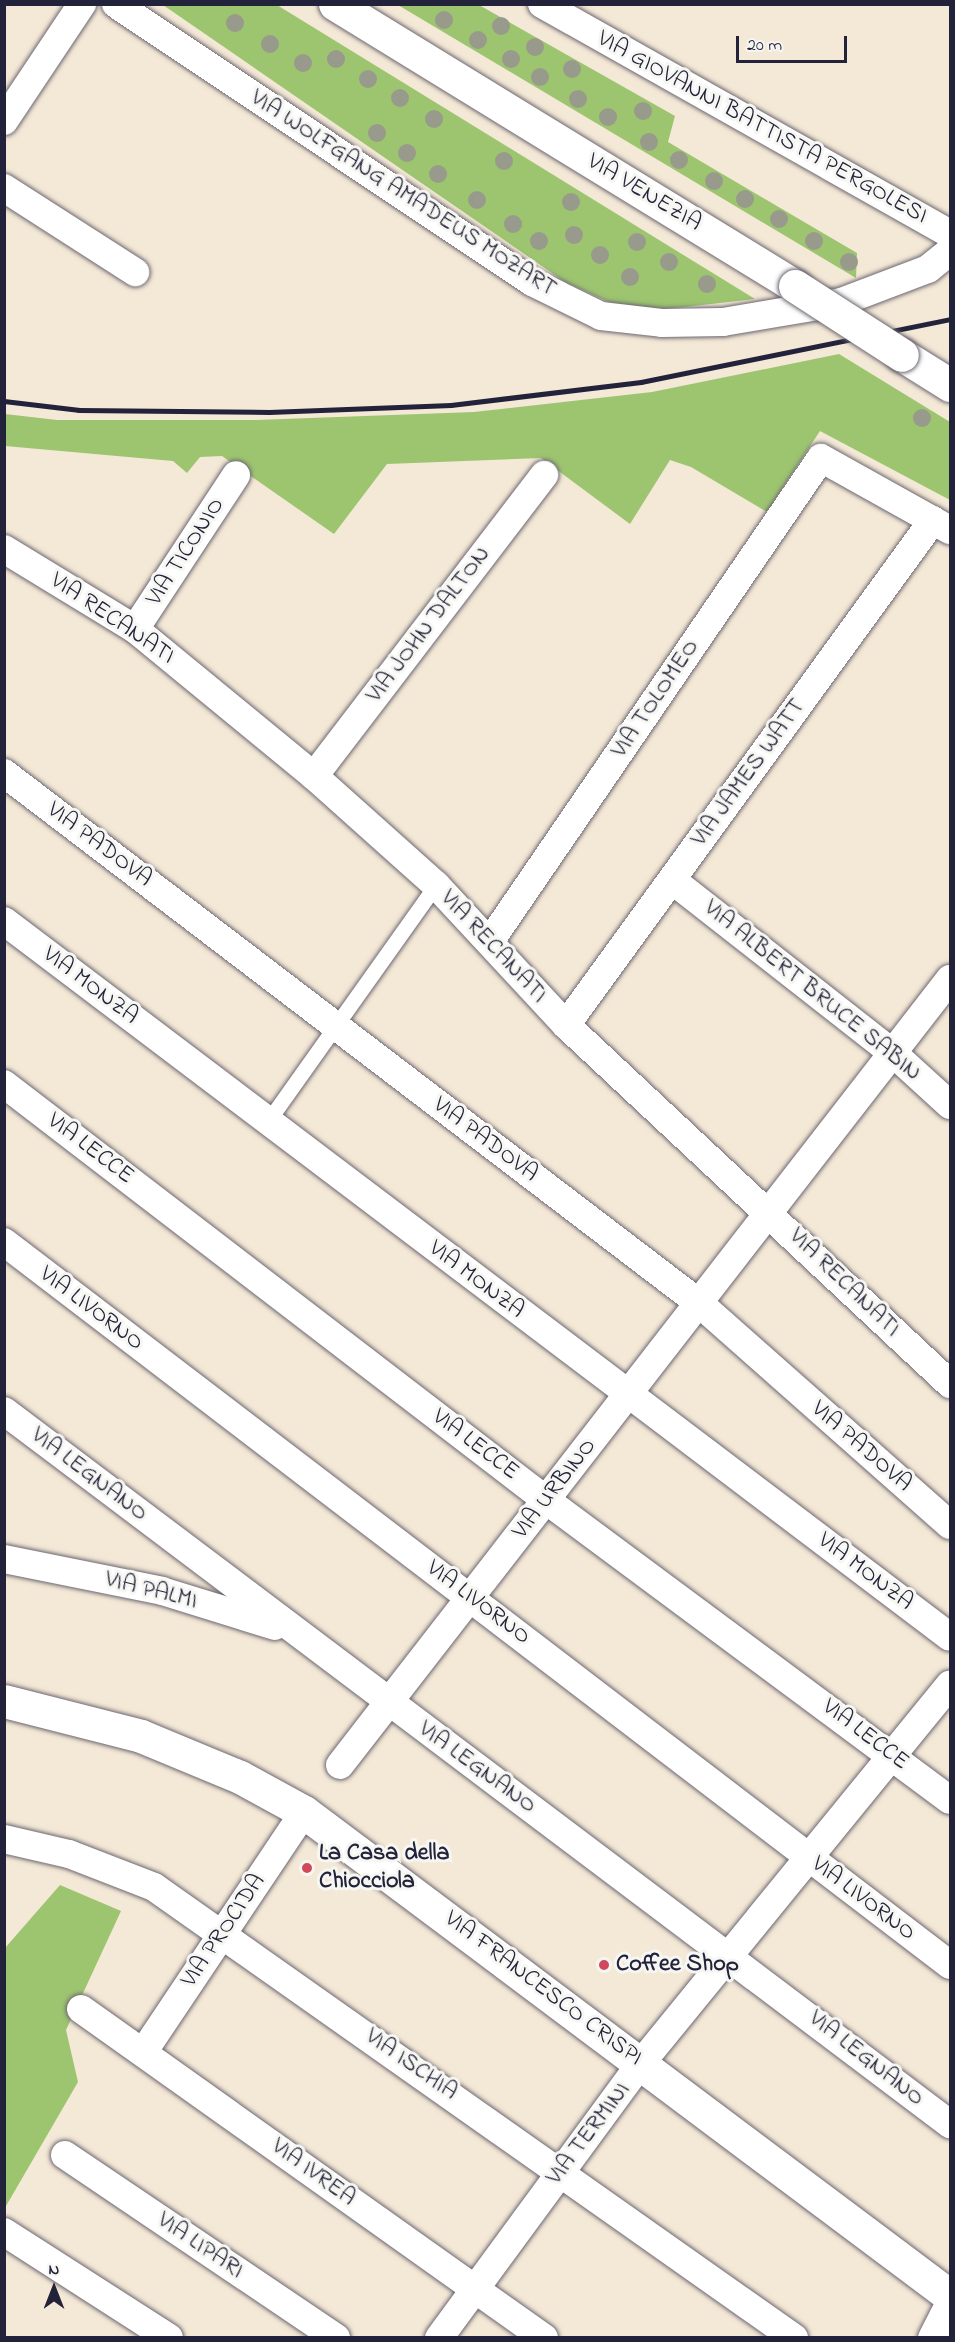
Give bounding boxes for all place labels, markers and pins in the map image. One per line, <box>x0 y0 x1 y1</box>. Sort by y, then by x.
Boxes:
place label: La Casa della Chiocciola <box>319 1840 449 1896</box>
marker: La Casa della Chiocciola <box>300 1861 314 1875</box>
place label: Coffee Shop <box>616 1951 739 1979</box>
marker: Coffee Shop <box>597 1958 611 1972</box>

